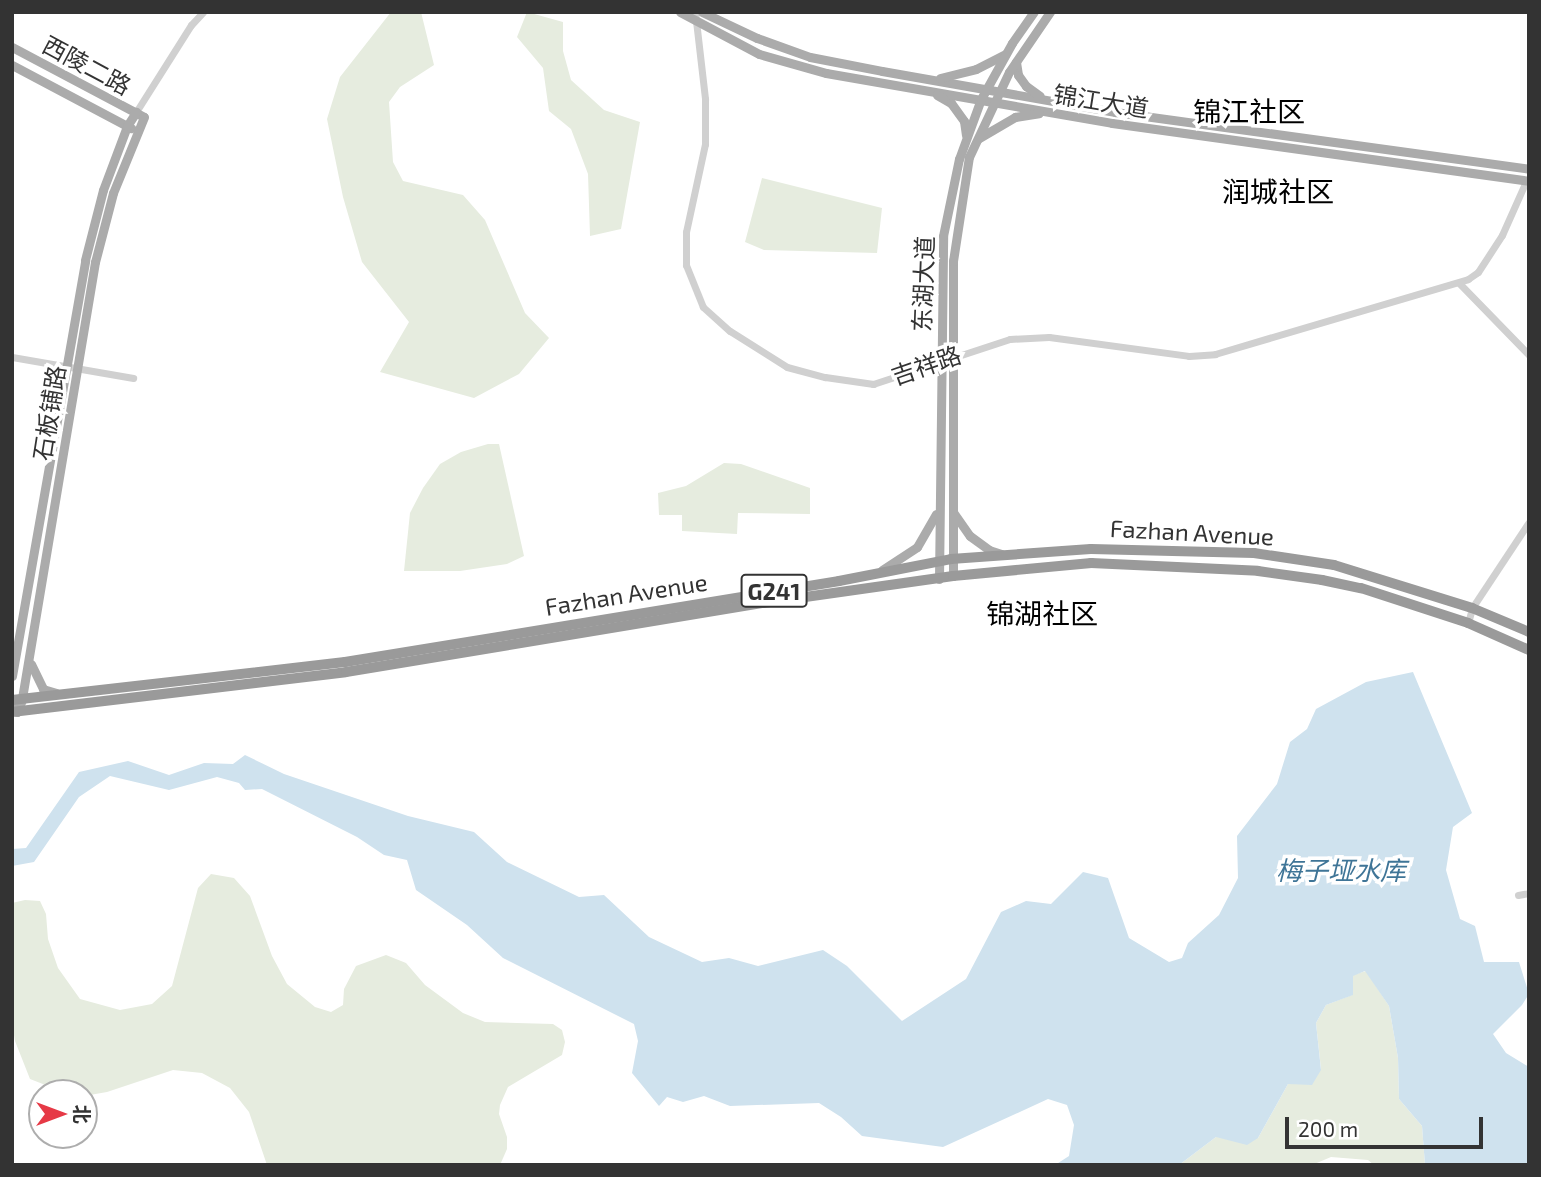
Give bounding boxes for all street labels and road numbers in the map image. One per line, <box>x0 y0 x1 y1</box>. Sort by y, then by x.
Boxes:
street label: 西陵二路 <box>38 30 136 100</box>
street label: 锦江大道 <box>1051 79 1151 123</box>
street label: 东湖大道 <box>907 236 939 332</box>
street label: 吉祥路 <box>887 340 965 390</box>
street label: 石板铺路 <box>27 363 71 463</box>
street label: Fazhan Avenue <box>1109 513 1275 551</box>
street label: Fazhan Avenue <box>542 567 710 621</box>
road number: G241 <box>739 572 809 610</box>

